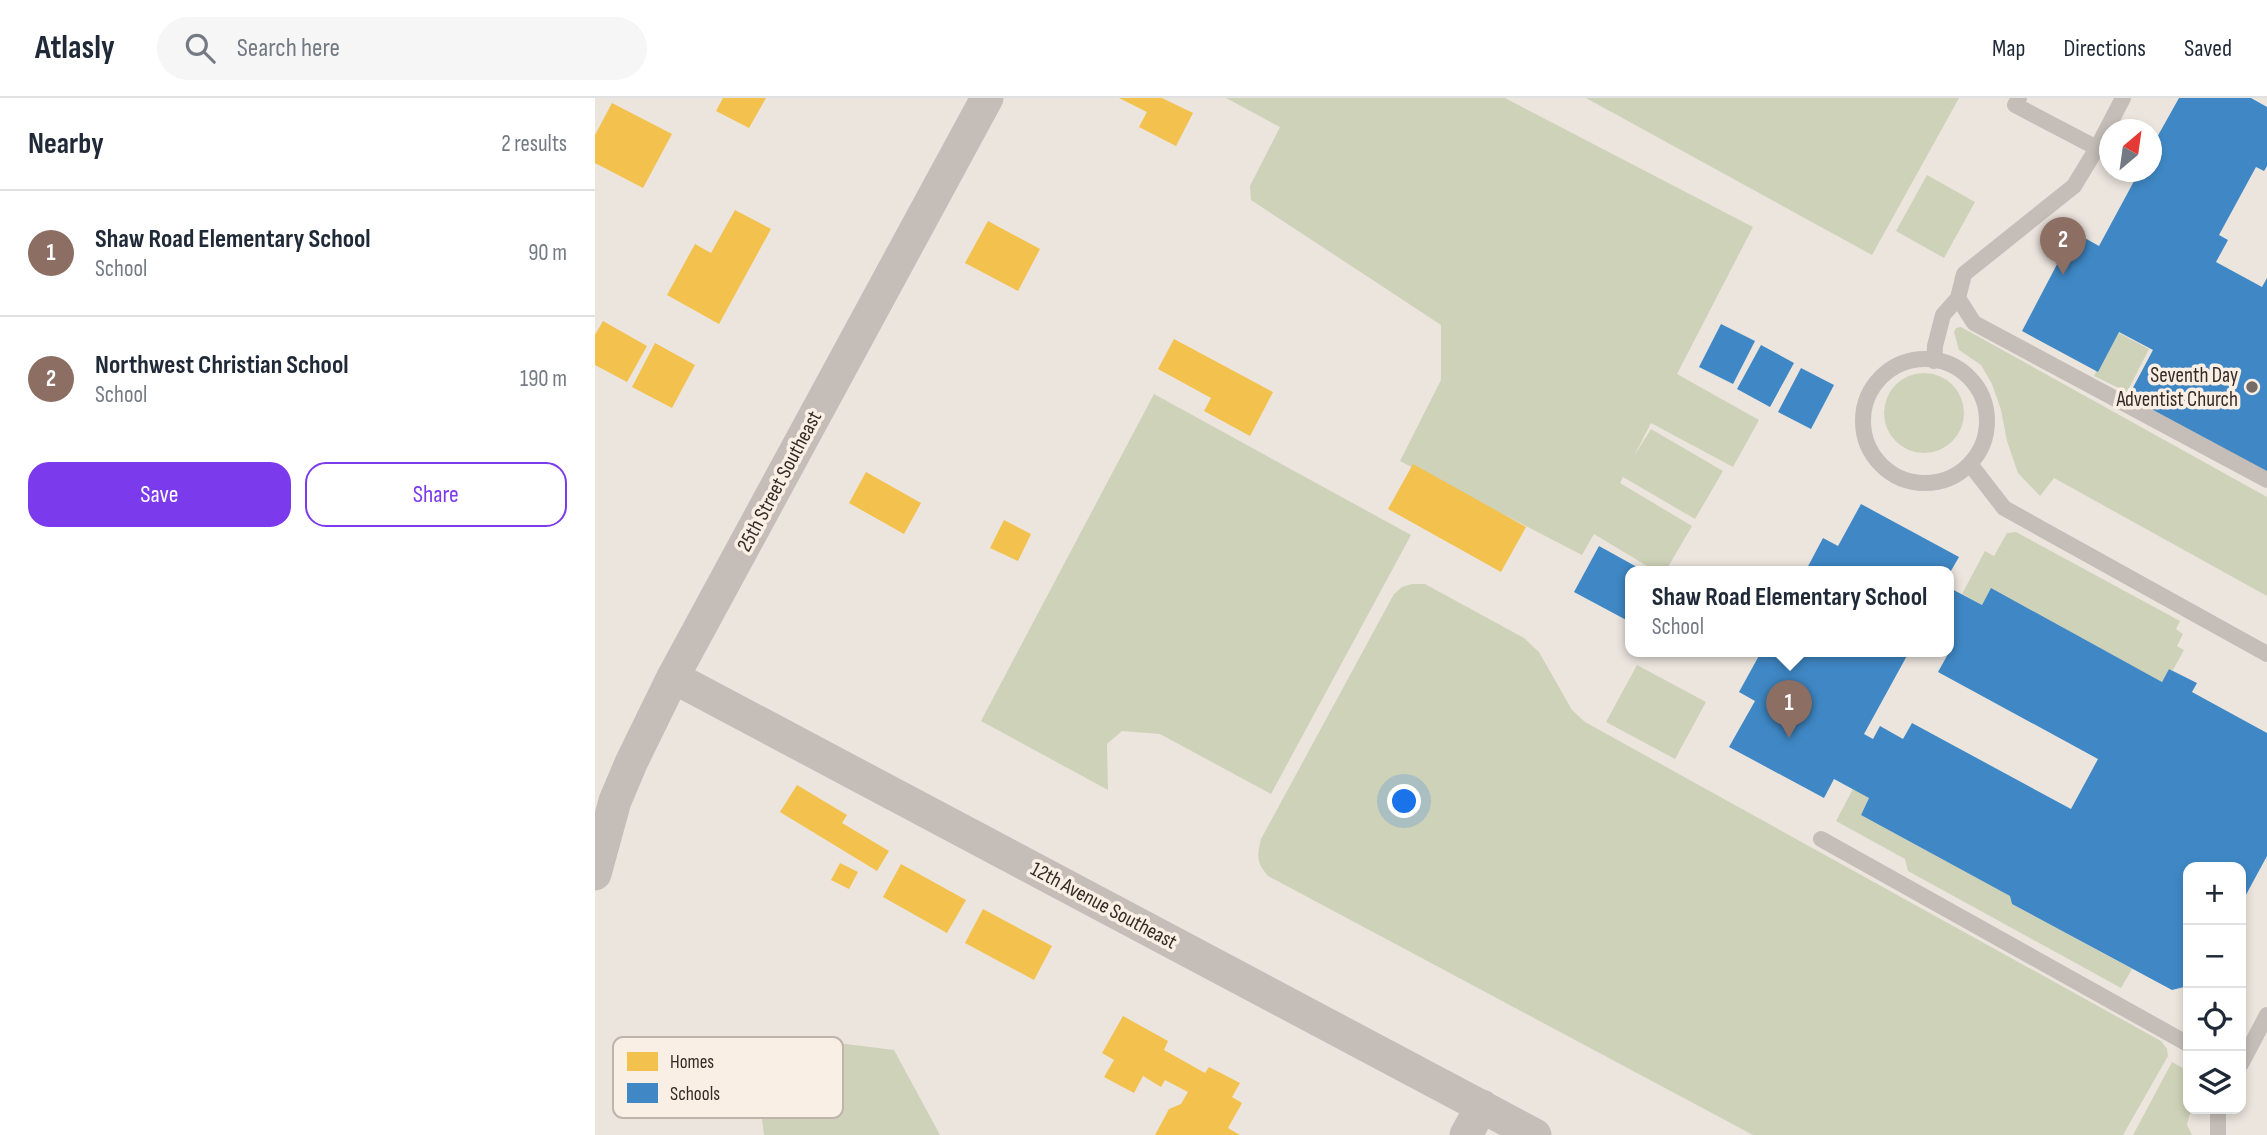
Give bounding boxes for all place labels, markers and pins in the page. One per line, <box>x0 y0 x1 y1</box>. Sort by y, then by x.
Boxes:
pin: 2 <box>2040 217 2086 275</box>
place label: Seventh Day Adventist Church <box>2115 363 2238 412</box>
marker: Seventh Day Adventist Church <box>2244 379 2260 395</box>
pin: 1 <box>1766 680 1812 738</box>

